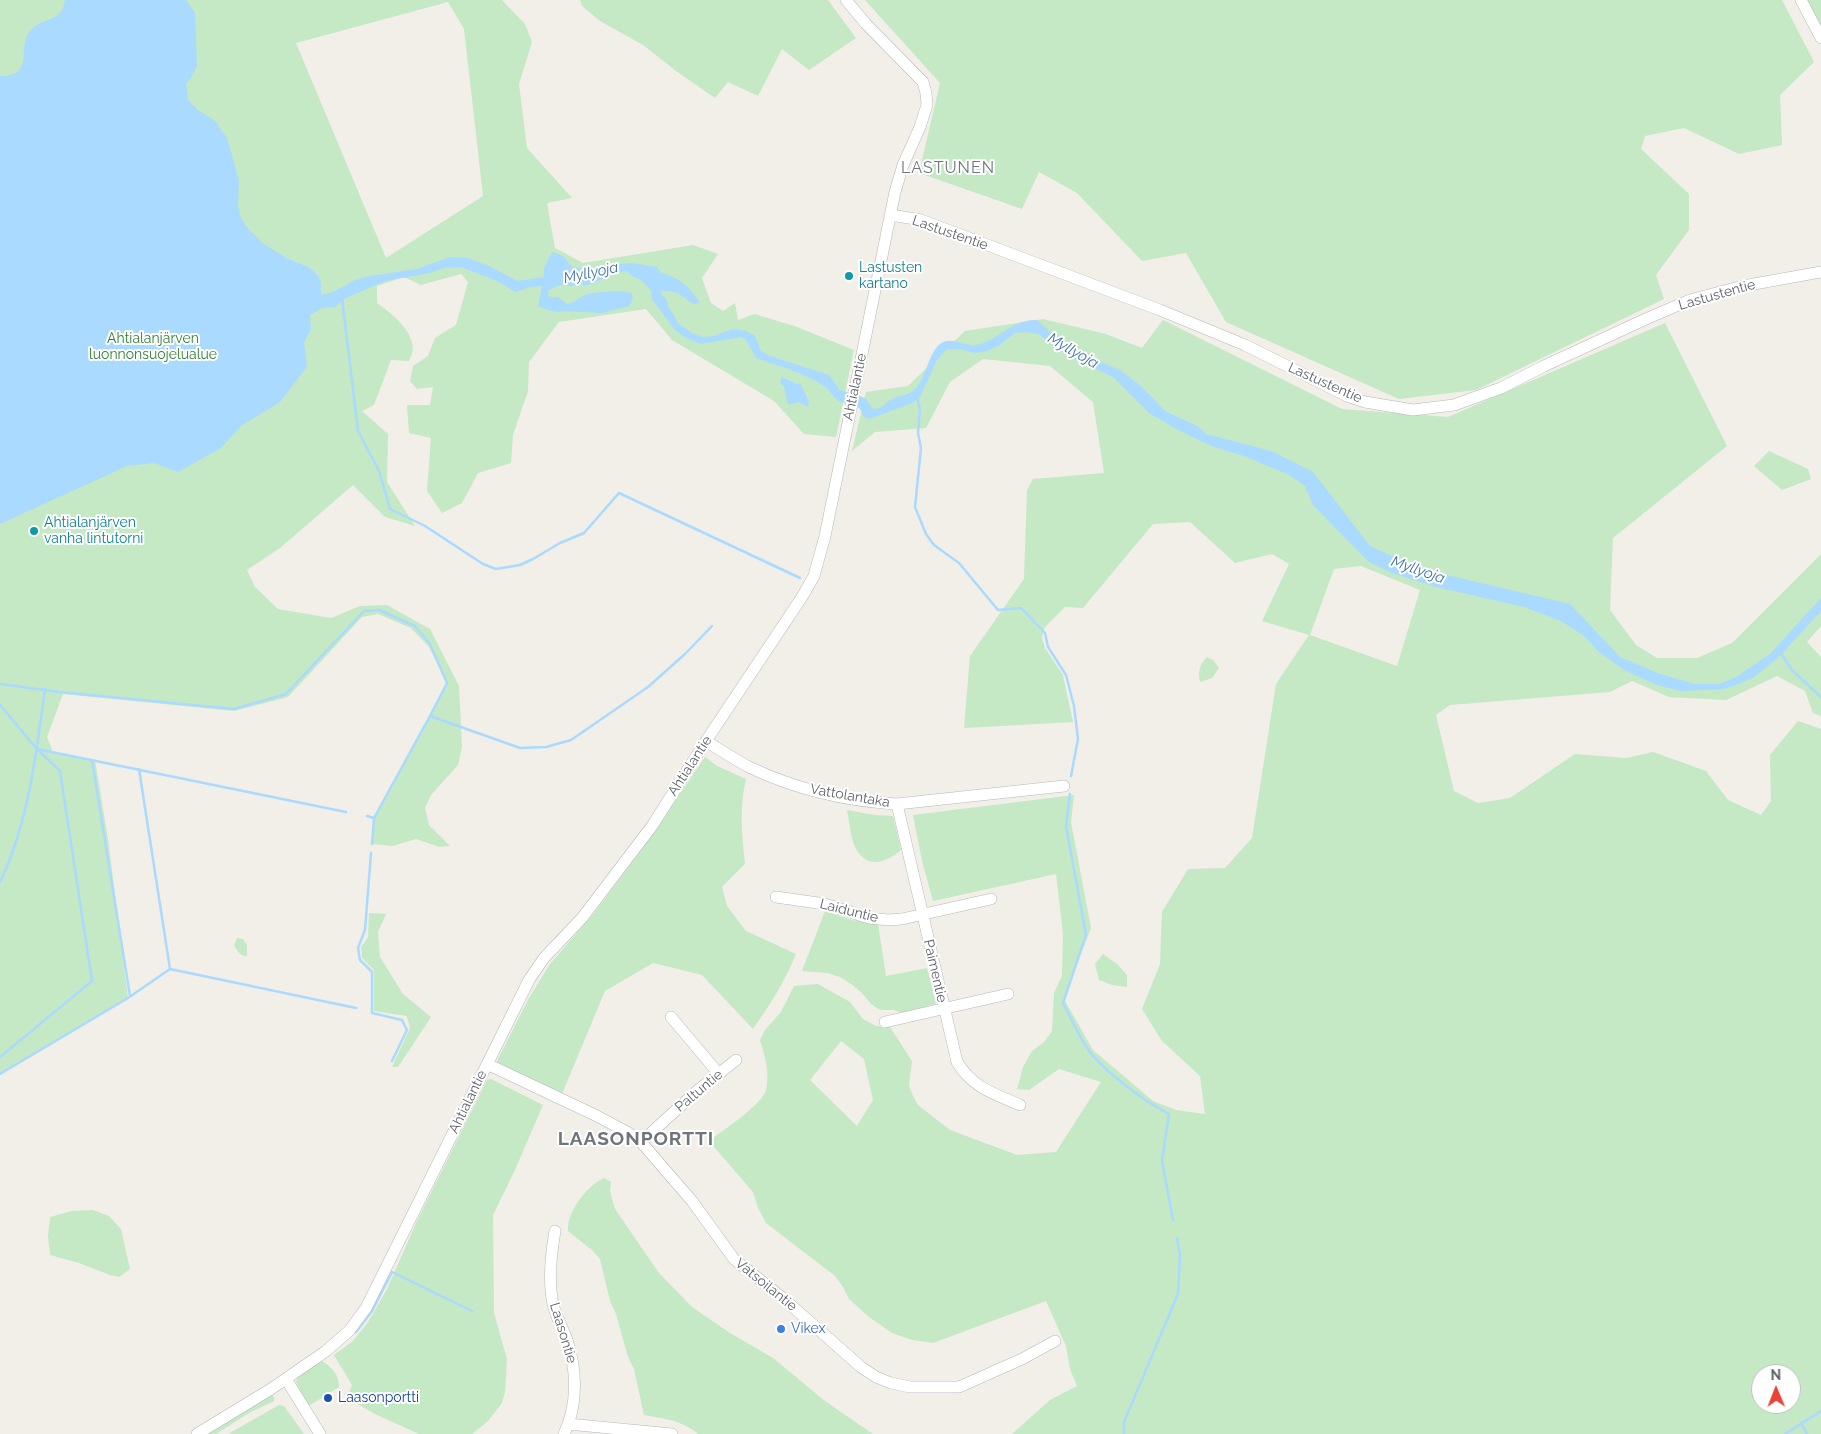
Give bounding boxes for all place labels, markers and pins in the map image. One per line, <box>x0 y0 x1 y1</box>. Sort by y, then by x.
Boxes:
place label: Lastusten kartano <box>859 260 922 292</box>
marker: Lastusten kartano <box>843 270 855 282</box>
place label: Ahtialanjärven vanha lintutorni <box>44 515 143 548</box>
marker: Ahtialanjärven vanha lintutorni <box>28 525 40 537</box>
place label: Vikex <box>791 1321 826 1337</box>
marker: Vikex <box>775 1323 787 1335</box>
place label: Laasonportti <box>338 1390 419 1406</box>
marker: Laasonportti <box>322 1392 334 1404</box>

